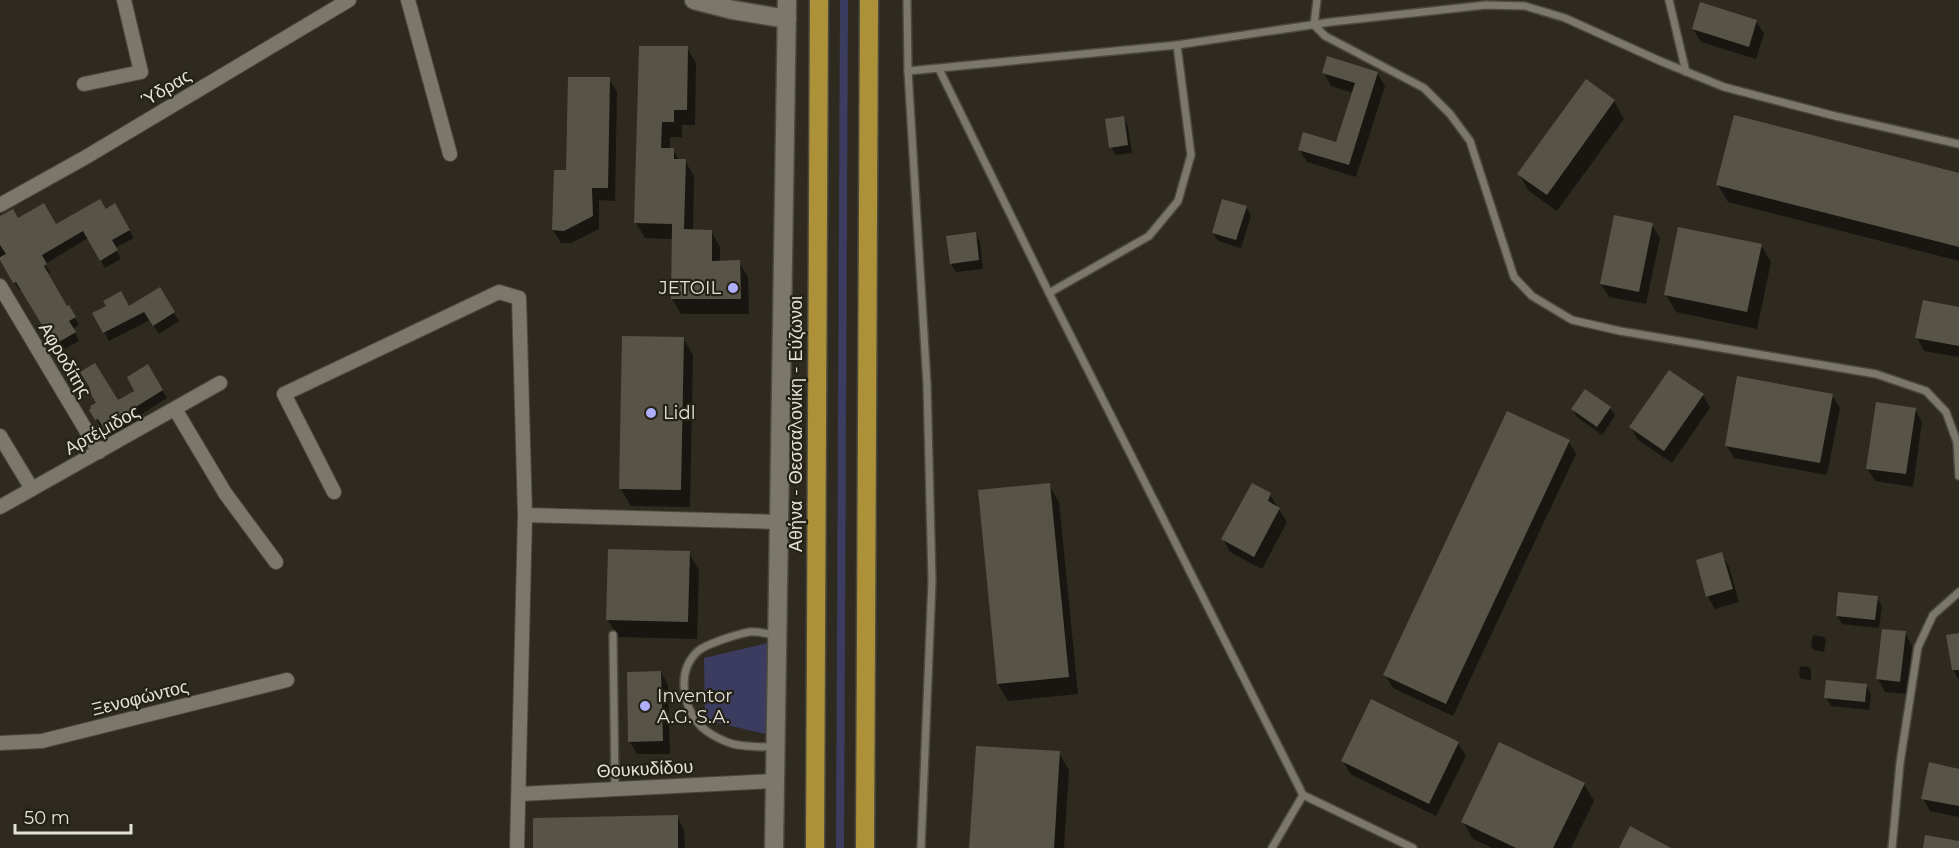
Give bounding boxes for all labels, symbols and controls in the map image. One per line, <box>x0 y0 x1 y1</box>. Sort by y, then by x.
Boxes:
street label: Ύδρας <box>137 64 195 112</box>
place label: JETOIL <box>658 277 721 299</box>
marker: JETOIL <box>726 281 740 295</box>
street label: Αθήνα - Θεσσαλονίκη - Εύζωνοι <box>785 296 807 552</box>
street label: Αφροδίτης <box>34 318 96 402</box>
street label: Αρτέμιδος <box>61 400 143 460</box>
place label: Lidl <box>663 402 696 424</box>
marker: Lidl <box>644 406 658 420</box>
street label: Ξενοφώντος <box>89 675 191 721</box>
place label: Inventor A.G. S.A. <box>657 685 732 728</box>
marker: Inventor A.G. S.A. <box>638 699 652 713</box>
street label: Θουκυδίδου <box>596 755 694 783</box>
scale bar <box>15 797 130 835</box>
text: 50 m <box>24 807 70 829</box>

